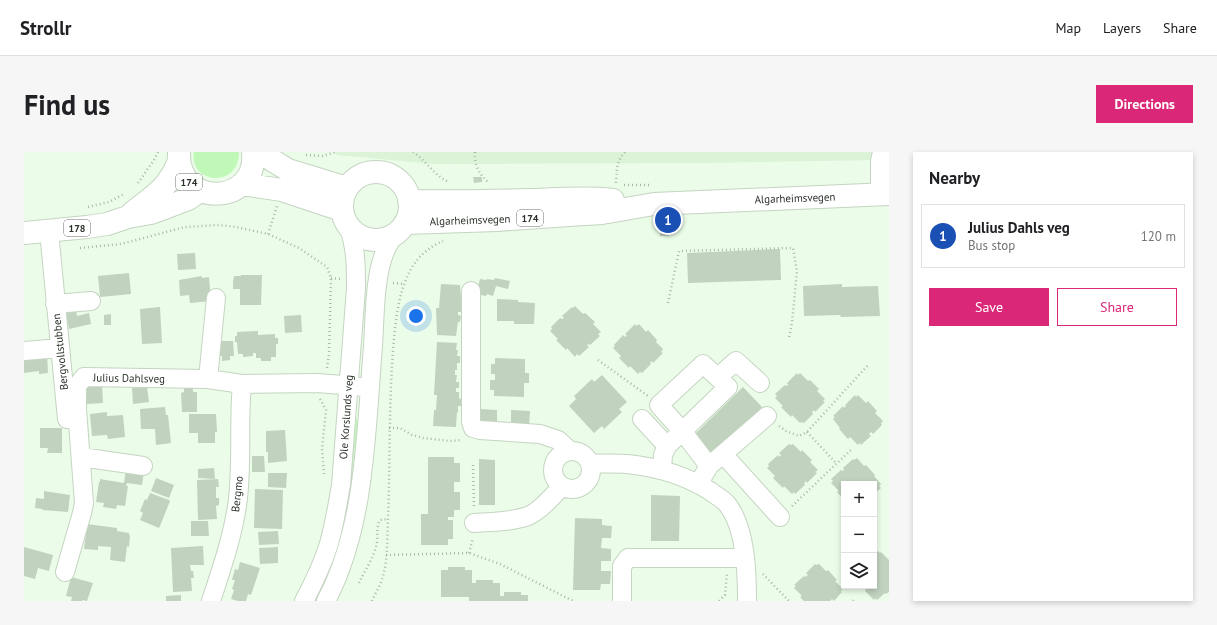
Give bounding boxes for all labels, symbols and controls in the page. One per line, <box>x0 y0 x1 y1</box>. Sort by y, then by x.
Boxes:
text: Strollr <box>20 16 71 40</box>
text: Map <box>1055 19 1081 37</box>
text: Layers <box>1103 19 1141 37</box>
text: Share <box>1163 19 1197 37</box>
button: Directions <box>1096 85 1193 123</box>
text: Find us <box>24 86 110 123</box>
text: Nearby <box>929 167 980 189</box>
road number: 174 <box>176 174 202 190</box>
street label: Algarheimsvegen <box>754 190 836 206</box>
pin: 1 <box>655 205 681 235</box>
road number: 174 <box>517 210 543 226</box>
street label: Algarheimsvegen <box>429 212 511 228</box>
text: Julius Dahls veg <box>968 218 1070 237</box>
road number: 178 <box>64 220 90 236</box>
text: 1 <box>939 228 947 245</box>
text: 120 m <box>1141 228 1176 245</box>
text: Bus stop <box>968 237 1015 254</box>
button: Save <box>929 288 1049 326</box>
button: Share <box>1057 288 1177 326</box>
your location <box>406 306 426 326</box>
street label: Bergvollstubben <box>49 313 71 391</box>
street label: Julius Dahlsveg <box>92 370 165 386</box>
street label: Ole Korslunds veg <box>336 374 356 460</box>
street label: Bergmo <box>228 475 246 513</box>
map controls <box>841 481 877 589</box>
button: + <box>841 481 877 517</box>
button: − <box>841 517 877 553</box>
button: layers <box>841 553 877 589</box>

